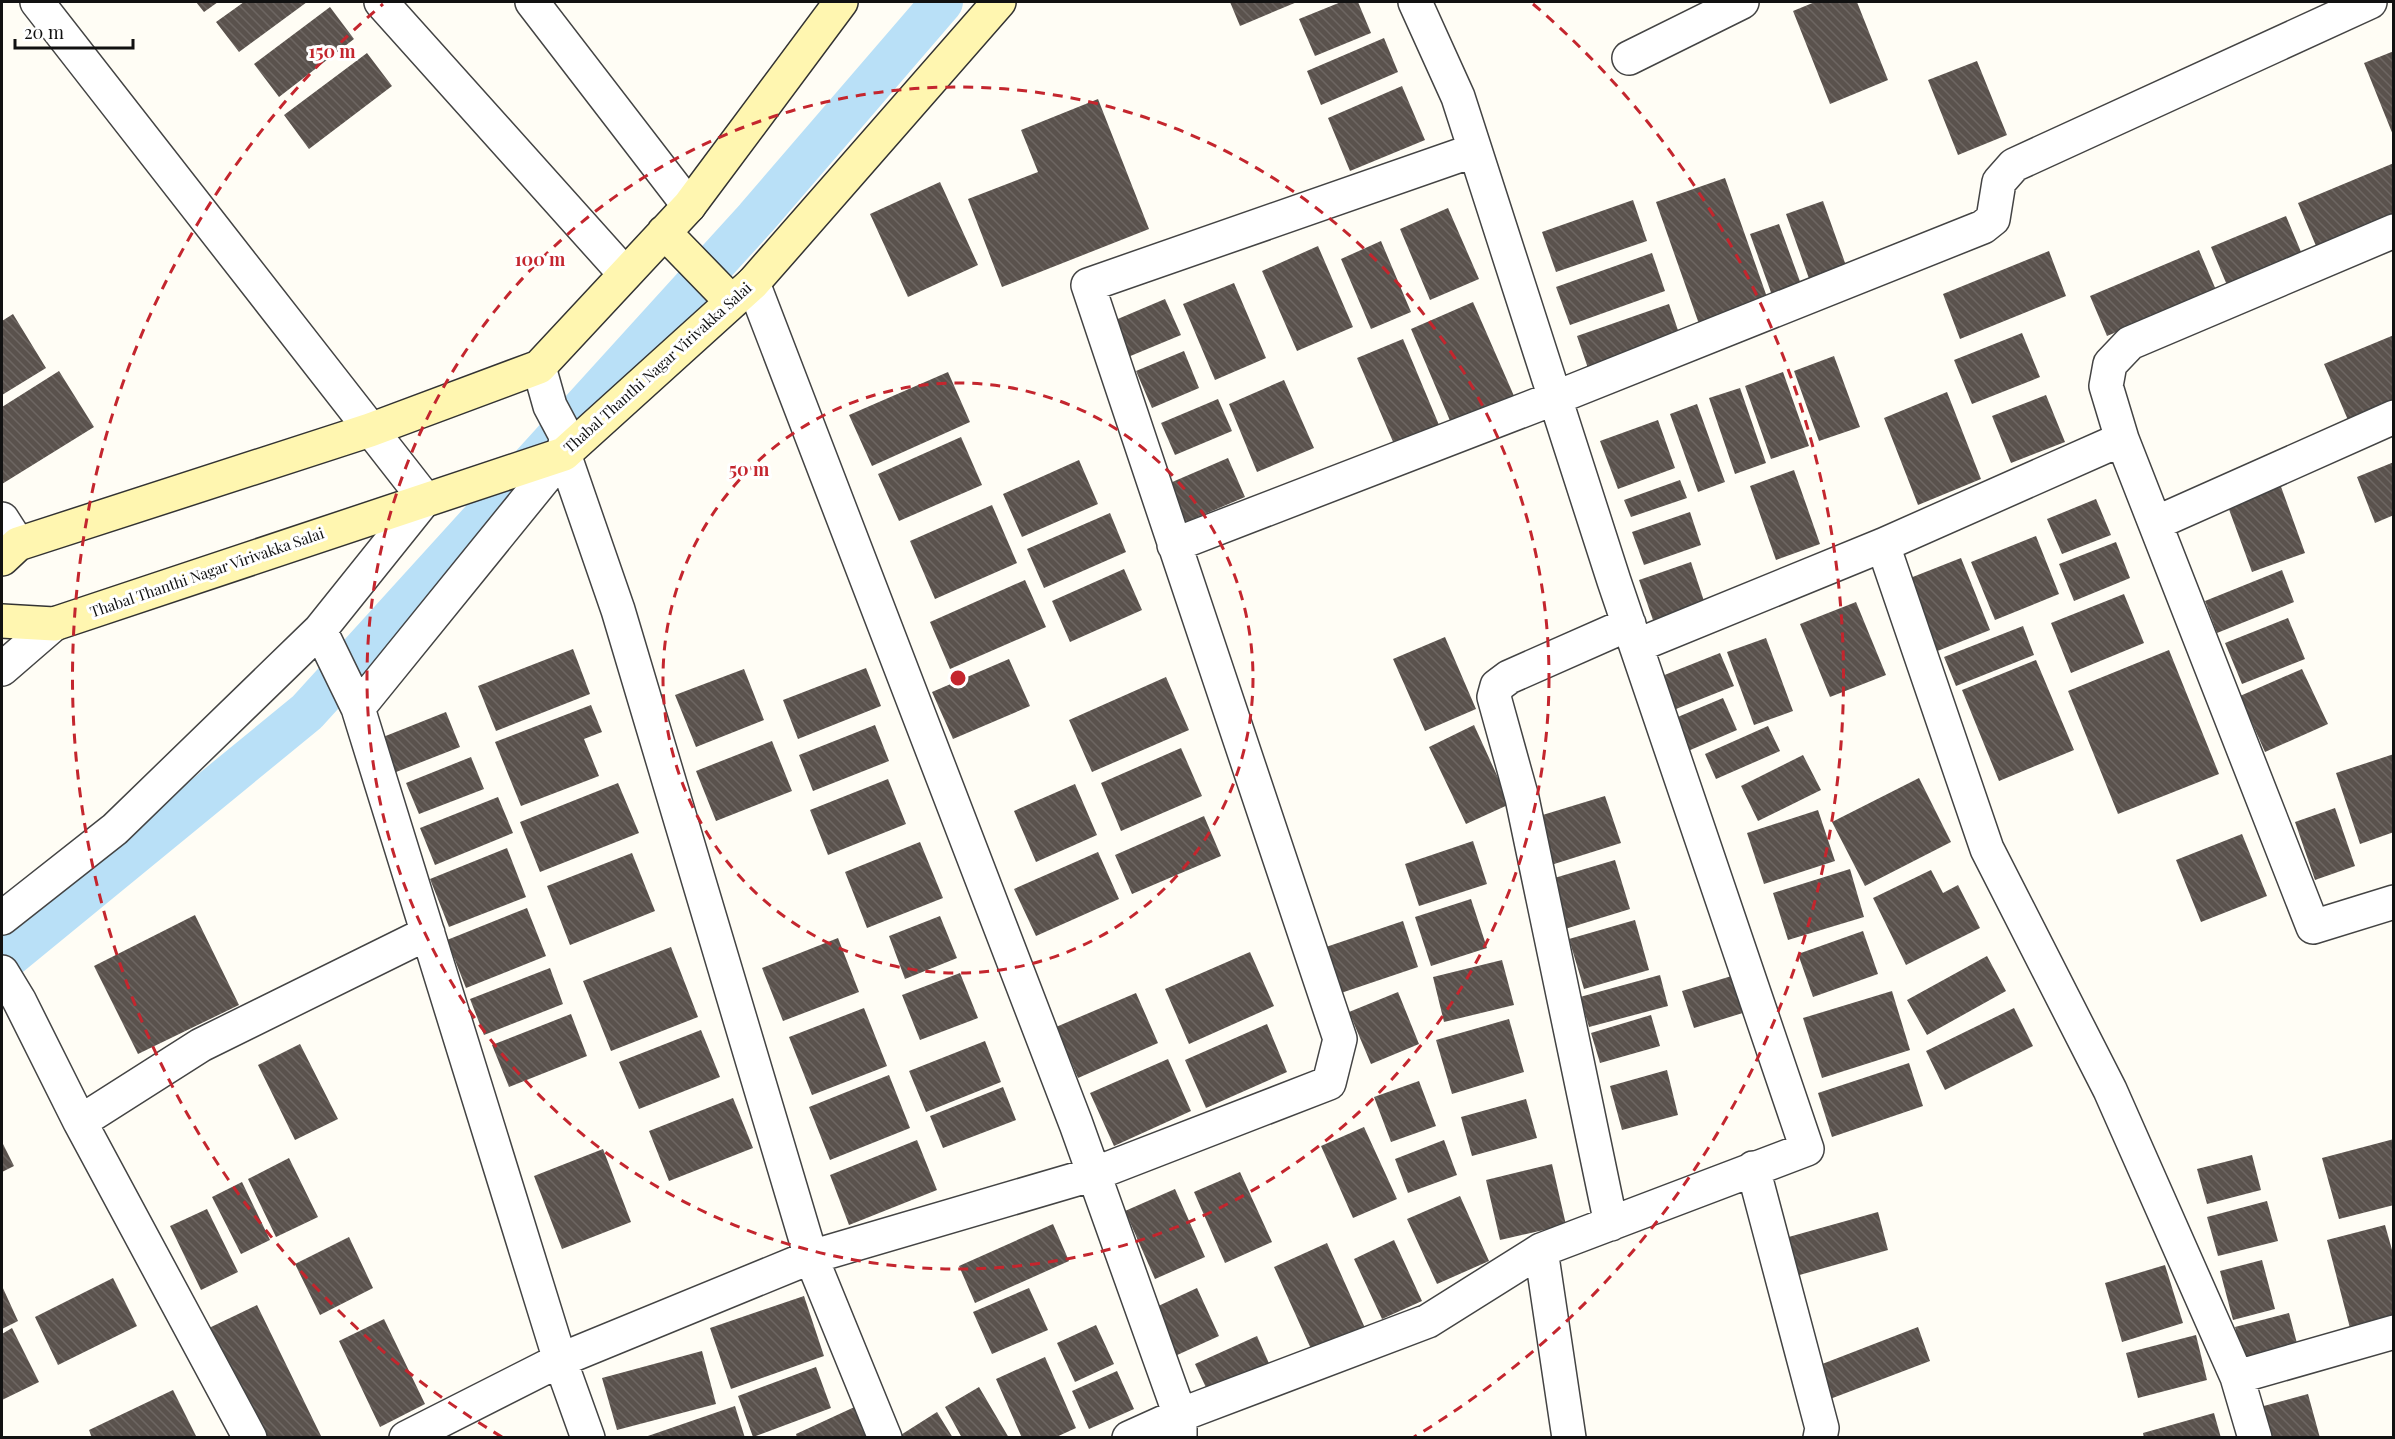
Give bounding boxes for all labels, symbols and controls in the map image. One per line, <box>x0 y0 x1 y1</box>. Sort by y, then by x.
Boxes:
scale bar <box>15 12 134 50</box>
text: 20 m <box>24 20 64 44</box>
text: 150 m <box>308 39 356 63</box>
text: 100 m <box>515 247 566 271</box>
street label: Thabal Thanthi Nagar Virivakka Salai <box>559 277 756 457</box>
text: 50 m <box>729 457 770 481</box>
street label: Thabal Thanthi Nagar Virivakka Salai <box>87 522 327 622</box>
centre of rings <box>948 668 968 688</box>

